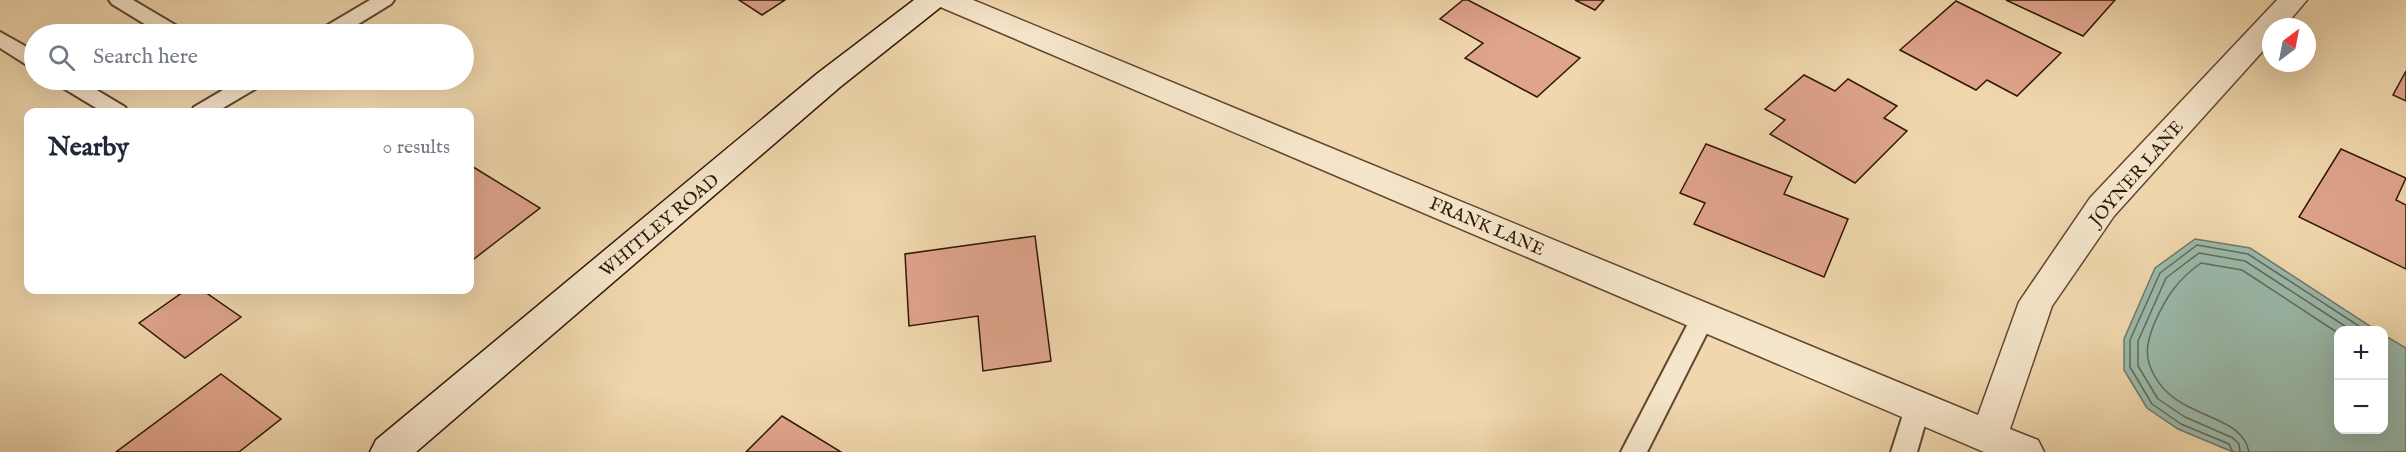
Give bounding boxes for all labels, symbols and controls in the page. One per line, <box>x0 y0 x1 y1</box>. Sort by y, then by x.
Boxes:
north arrow <box>2262 18 2316 72</box>
search box <box>24 24 474 90</box>
icon: search <box>45 41 78 74</box>
text: Search here <box>93 43 198 71</box>
street label: JOYNER LANE <box>2084 116 2189 233</box>
text: Nearby <box>48 131 129 164</box>
text: 0 results <box>383 135 450 160</box>
street label: WHITLEY ROAD <box>595 169 724 283</box>
street label: FRANK LANE <box>1425 193 1547 262</box>
map controls <box>2334 326 2388 434</box>
button: + <box>2334 326 2388 380</box>
button: − <box>2334 380 2388 434</box>

